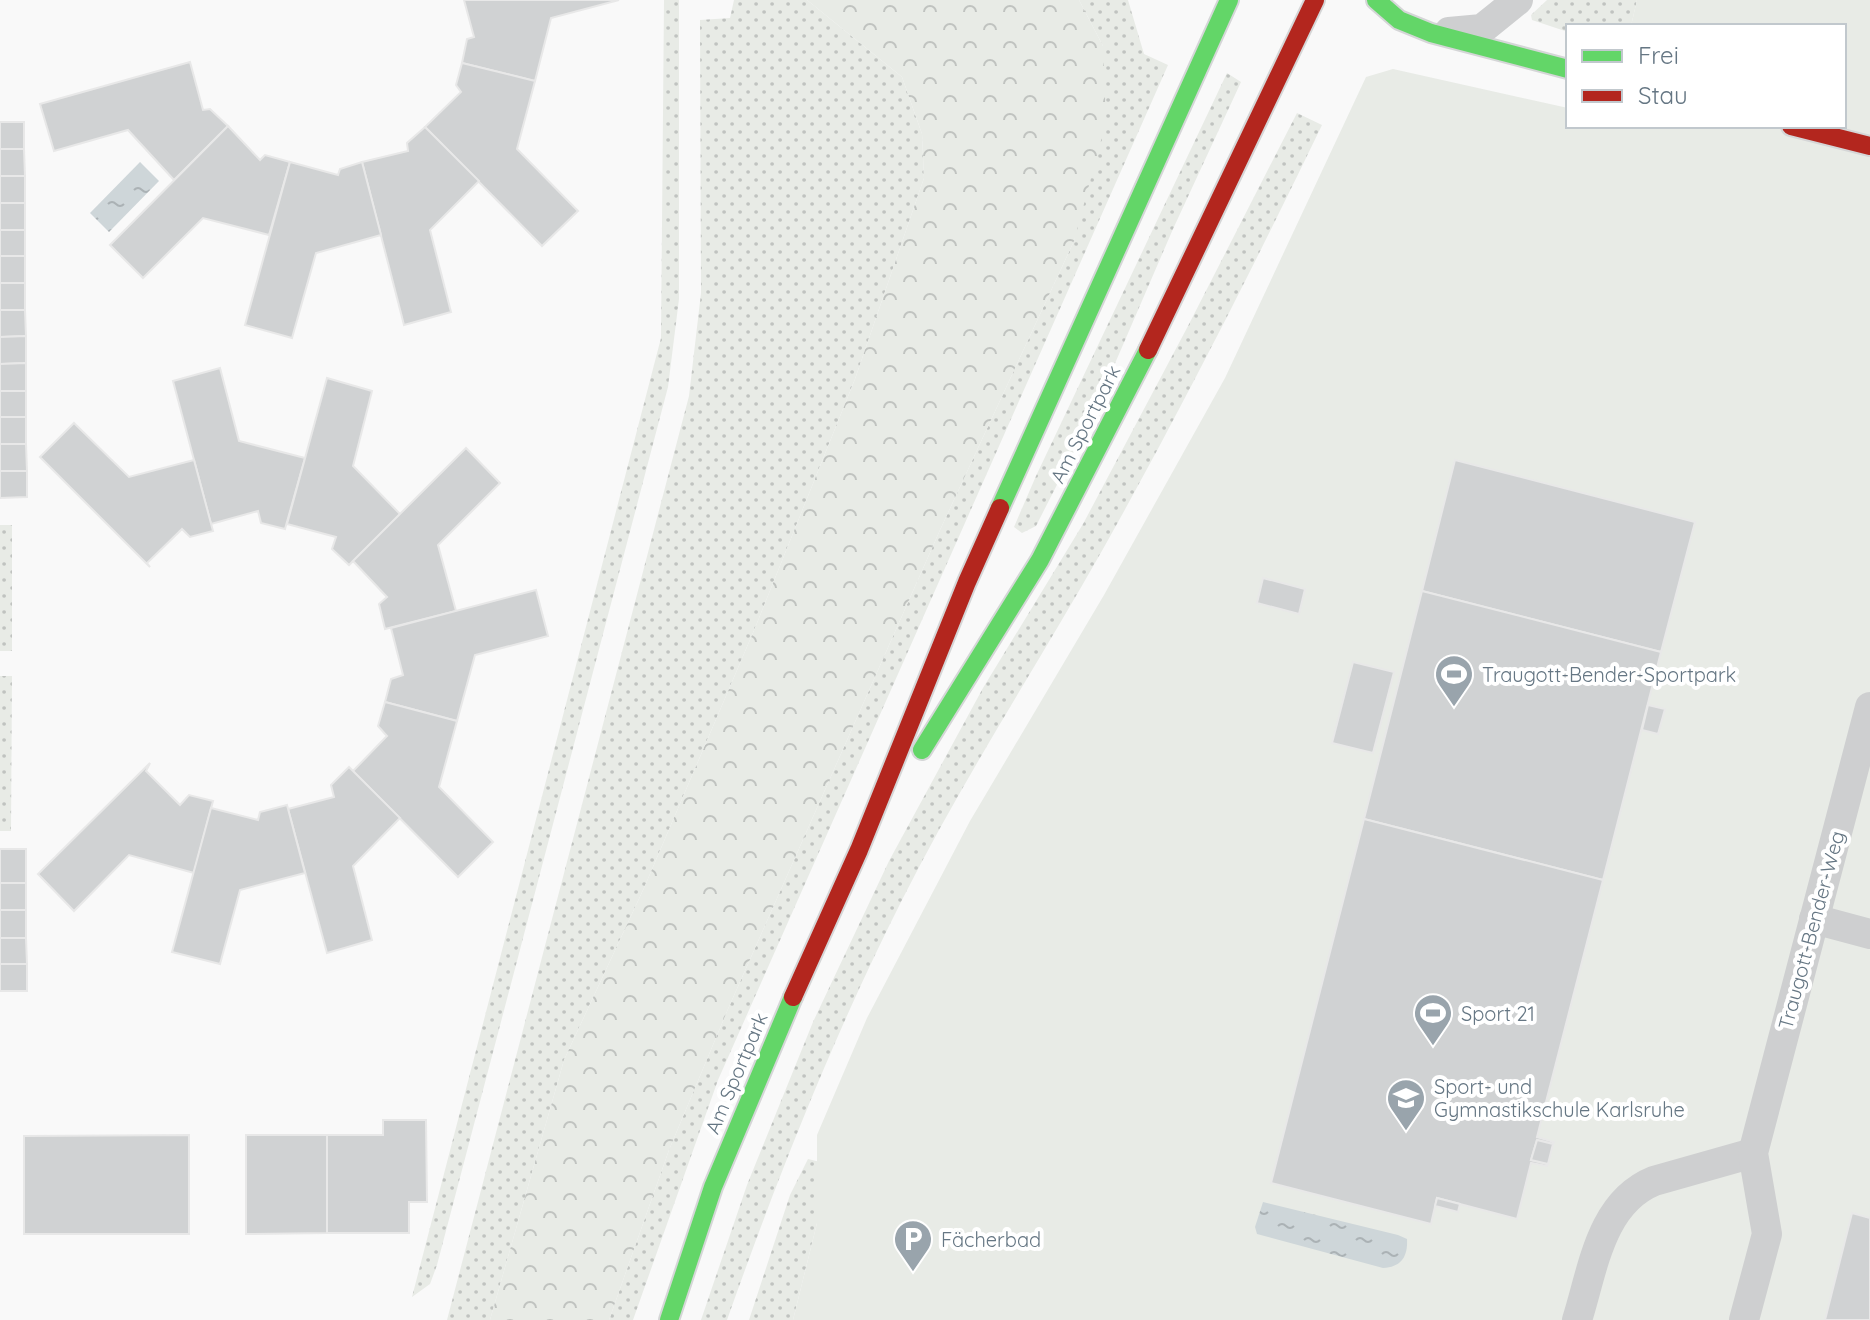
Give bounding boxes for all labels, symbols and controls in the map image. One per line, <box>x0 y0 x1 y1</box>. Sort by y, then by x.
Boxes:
legend <box>1566 24 1846 128</box>
text: Frei <box>1638 40 1679 70</box>
text: Stau <box>1638 80 1688 110</box>
street label: Am Sportpark <box>1045 361 1125 487</box>
sports icon: Traugott-Bender-Sportpark <box>1433 653 1475 708</box>
place label: Traugott-Bender-Sportpark <box>1482 662 1736 687</box>
street label: Traugott-Bender-Weg <box>1772 828 1850 1032</box>
sports icon: Sport 21 <box>1412 992 1454 1047</box>
place label: Sport 21 <box>1461 1001 1535 1026</box>
street label: Am Sportpark <box>699 1009 773 1137</box>
place label: Sport- und Gymnastikschule Karlsruhe <box>1434 1074 1685 1122</box>
school or university icon: Sport- und Gymnastikschule Karlsruhe <box>1385 1077 1427 1132</box>
parking icon: Fächerbad <box>892 1218 934 1273</box>
place label: Fächerbad <box>941 1227 1041 1252</box>

